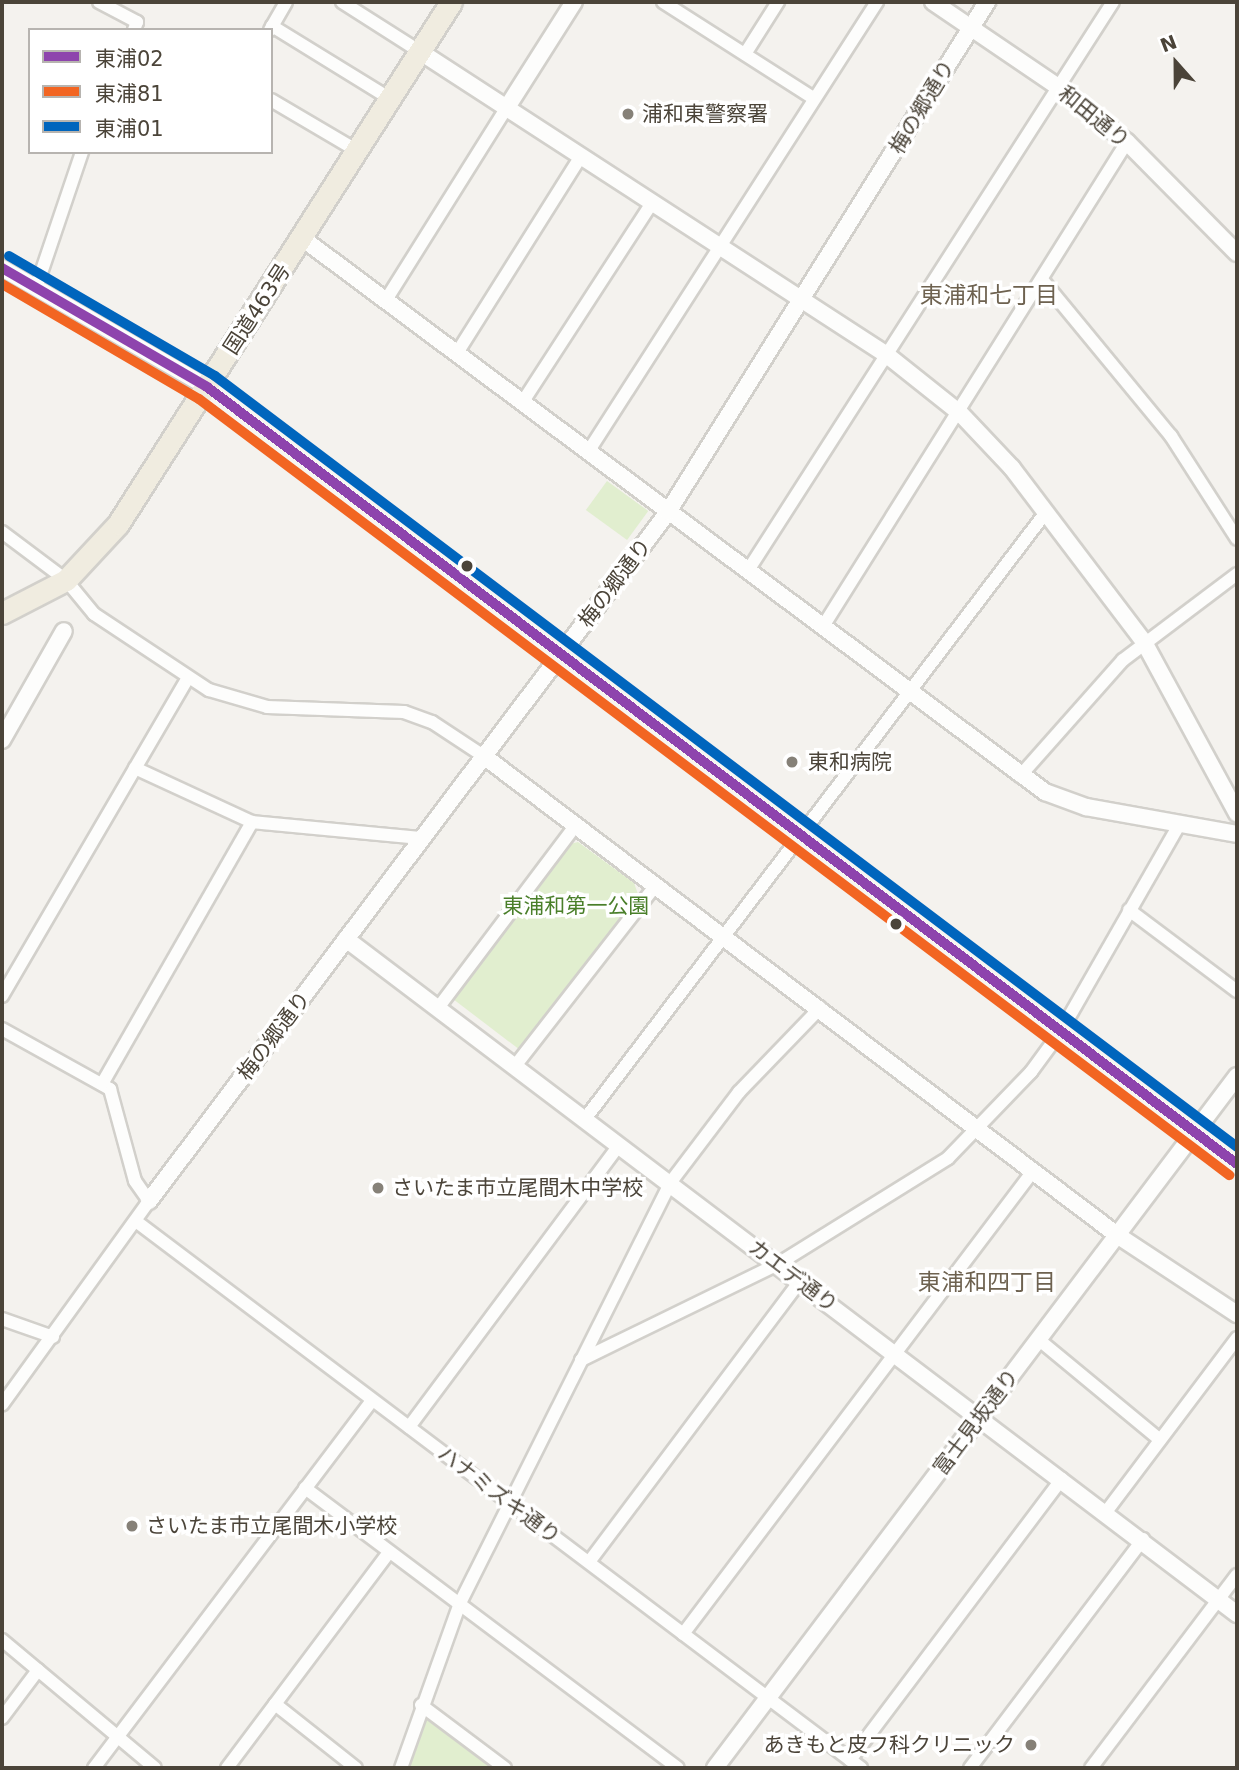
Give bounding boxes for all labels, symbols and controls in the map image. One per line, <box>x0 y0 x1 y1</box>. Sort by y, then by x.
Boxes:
legend <box>28 28 273 154</box>
north arrow <box>1141 28 1211 98</box>
text: N <box>1157 30 1180 57</box>
text: 東浦02 <box>95 47 164 71</box>
street label: 梅の郷通り <box>884 56 960 158</box>
street label: 和田通り <box>1053 81 1135 153</box>
text: 東浦81 <box>95 82 164 106</box>
place label: 浦和東警察署 <box>642 101 768 127</box>
marker: 浦和東警察署 <box>620 106 636 122</box>
text: 東浦01 <box>95 117 164 141</box>
street label: 国道463号 <box>218 259 296 359</box>
district label: 東浦和七丁目 <box>920 281 1058 309</box>
street label: 梅の郷通り <box>573 533 657 633</box>
unlabelled marker <box>460 559 474 573</box>
place label: 東和病院 <box>808 749 892 775</box>
marker: 東和病院 <box>782 752 802 772</box>
park label: 東浦和第一公園 <box>503 893 649 919</box>
unlabelled marker <box>889 917 903 931</box>
street label: 梅の郷通り <box>232 986 316 1086</box>
place label: さいたま市立尾間木中学校 <box>392 1175 644 1201</box>
marker: さいたま市立尾間木中学校 <box>370 1180 386 1196</box>
street label: カエデ通り <box>743 1234 843 1318</box>
district label: 東浦和四丁目 <box>918 1268 1056 1296</box>
street label: 富士見坂通り <box>928 1364 1024 1480</box>
street label: ハナミズキ通り <box>433 1441 565 1549</box>
place label: さいたま市立尾間木小学校 <box>146 1513 398 1539</box>
marker: さいたま市立尾間木小学校 <box>124 1518 140 1534</box>
place label: あきもと皮フ科クリニック <box>763 1732 1015 1758</box>
marker: あきもと皮フ科クリニック <box>1021 1735 1041 1755</box>

